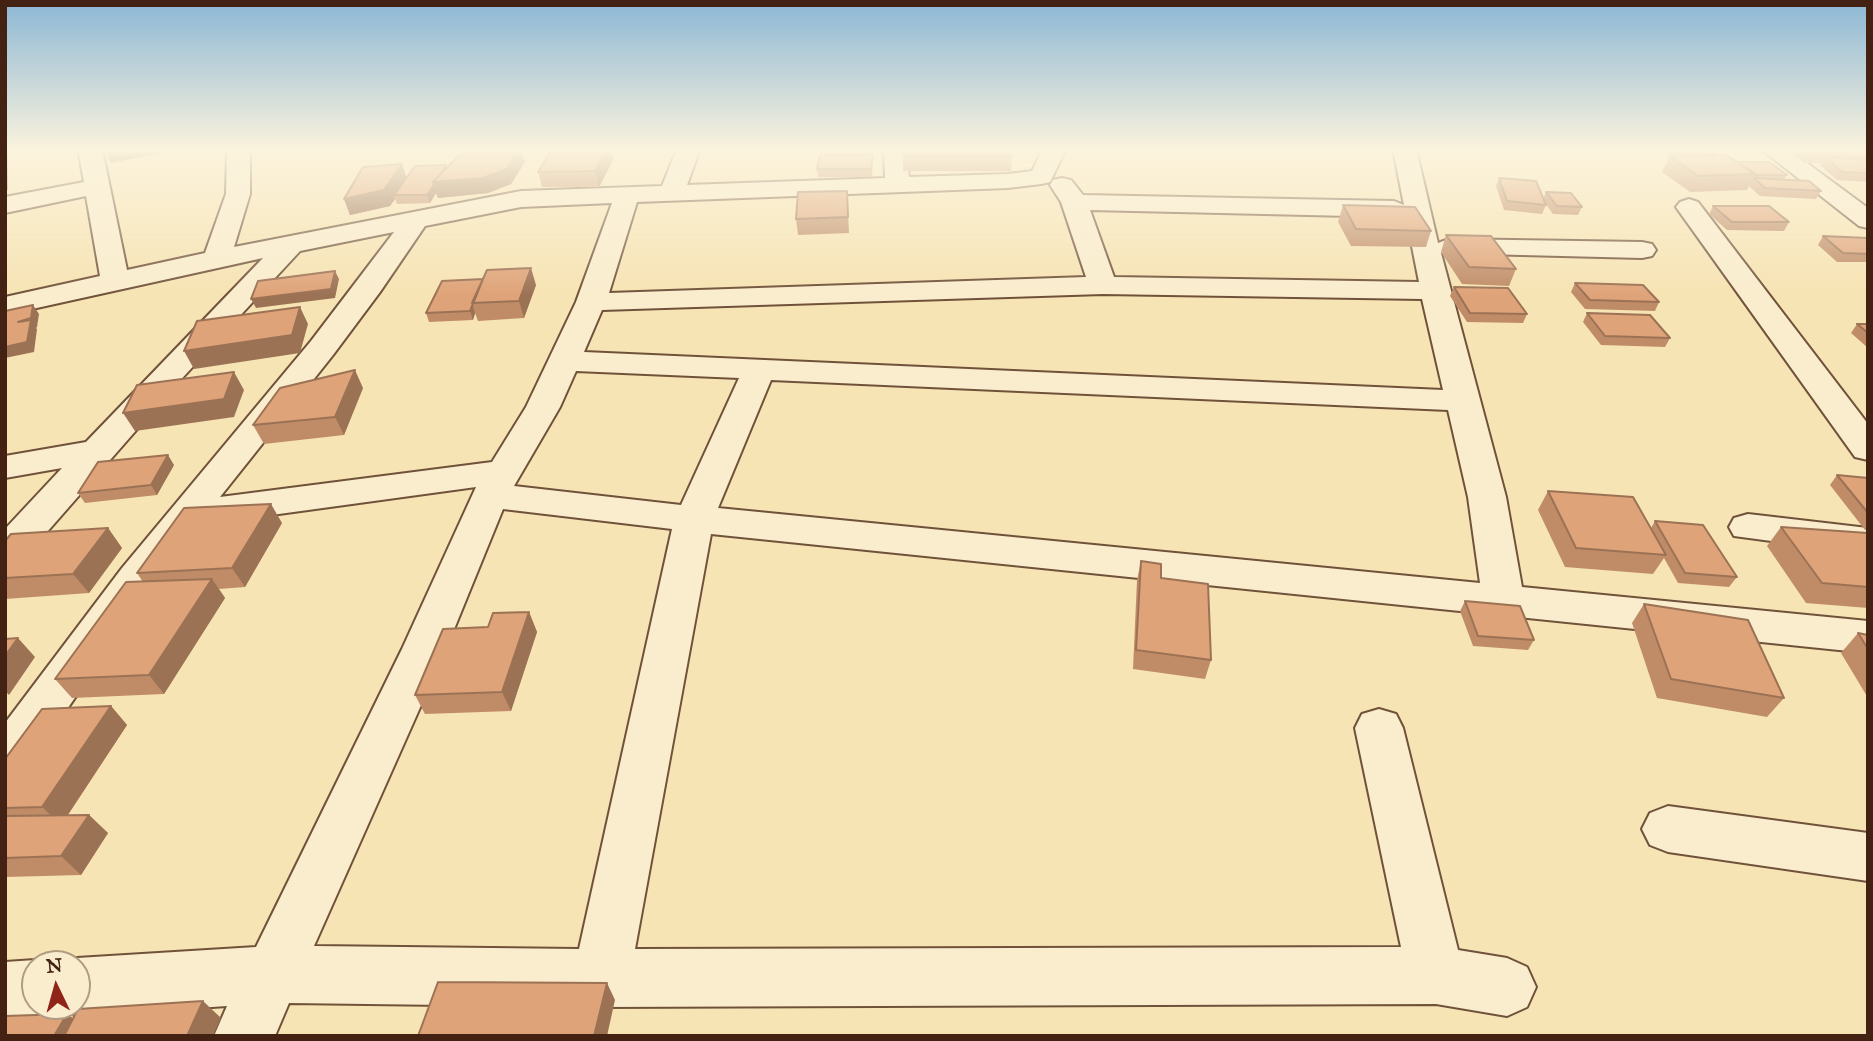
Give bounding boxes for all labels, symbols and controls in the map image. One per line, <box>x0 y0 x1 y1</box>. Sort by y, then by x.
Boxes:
north arrow <box>21 950 91 1020</box>
text: N <box>45 953 63 978</box>

